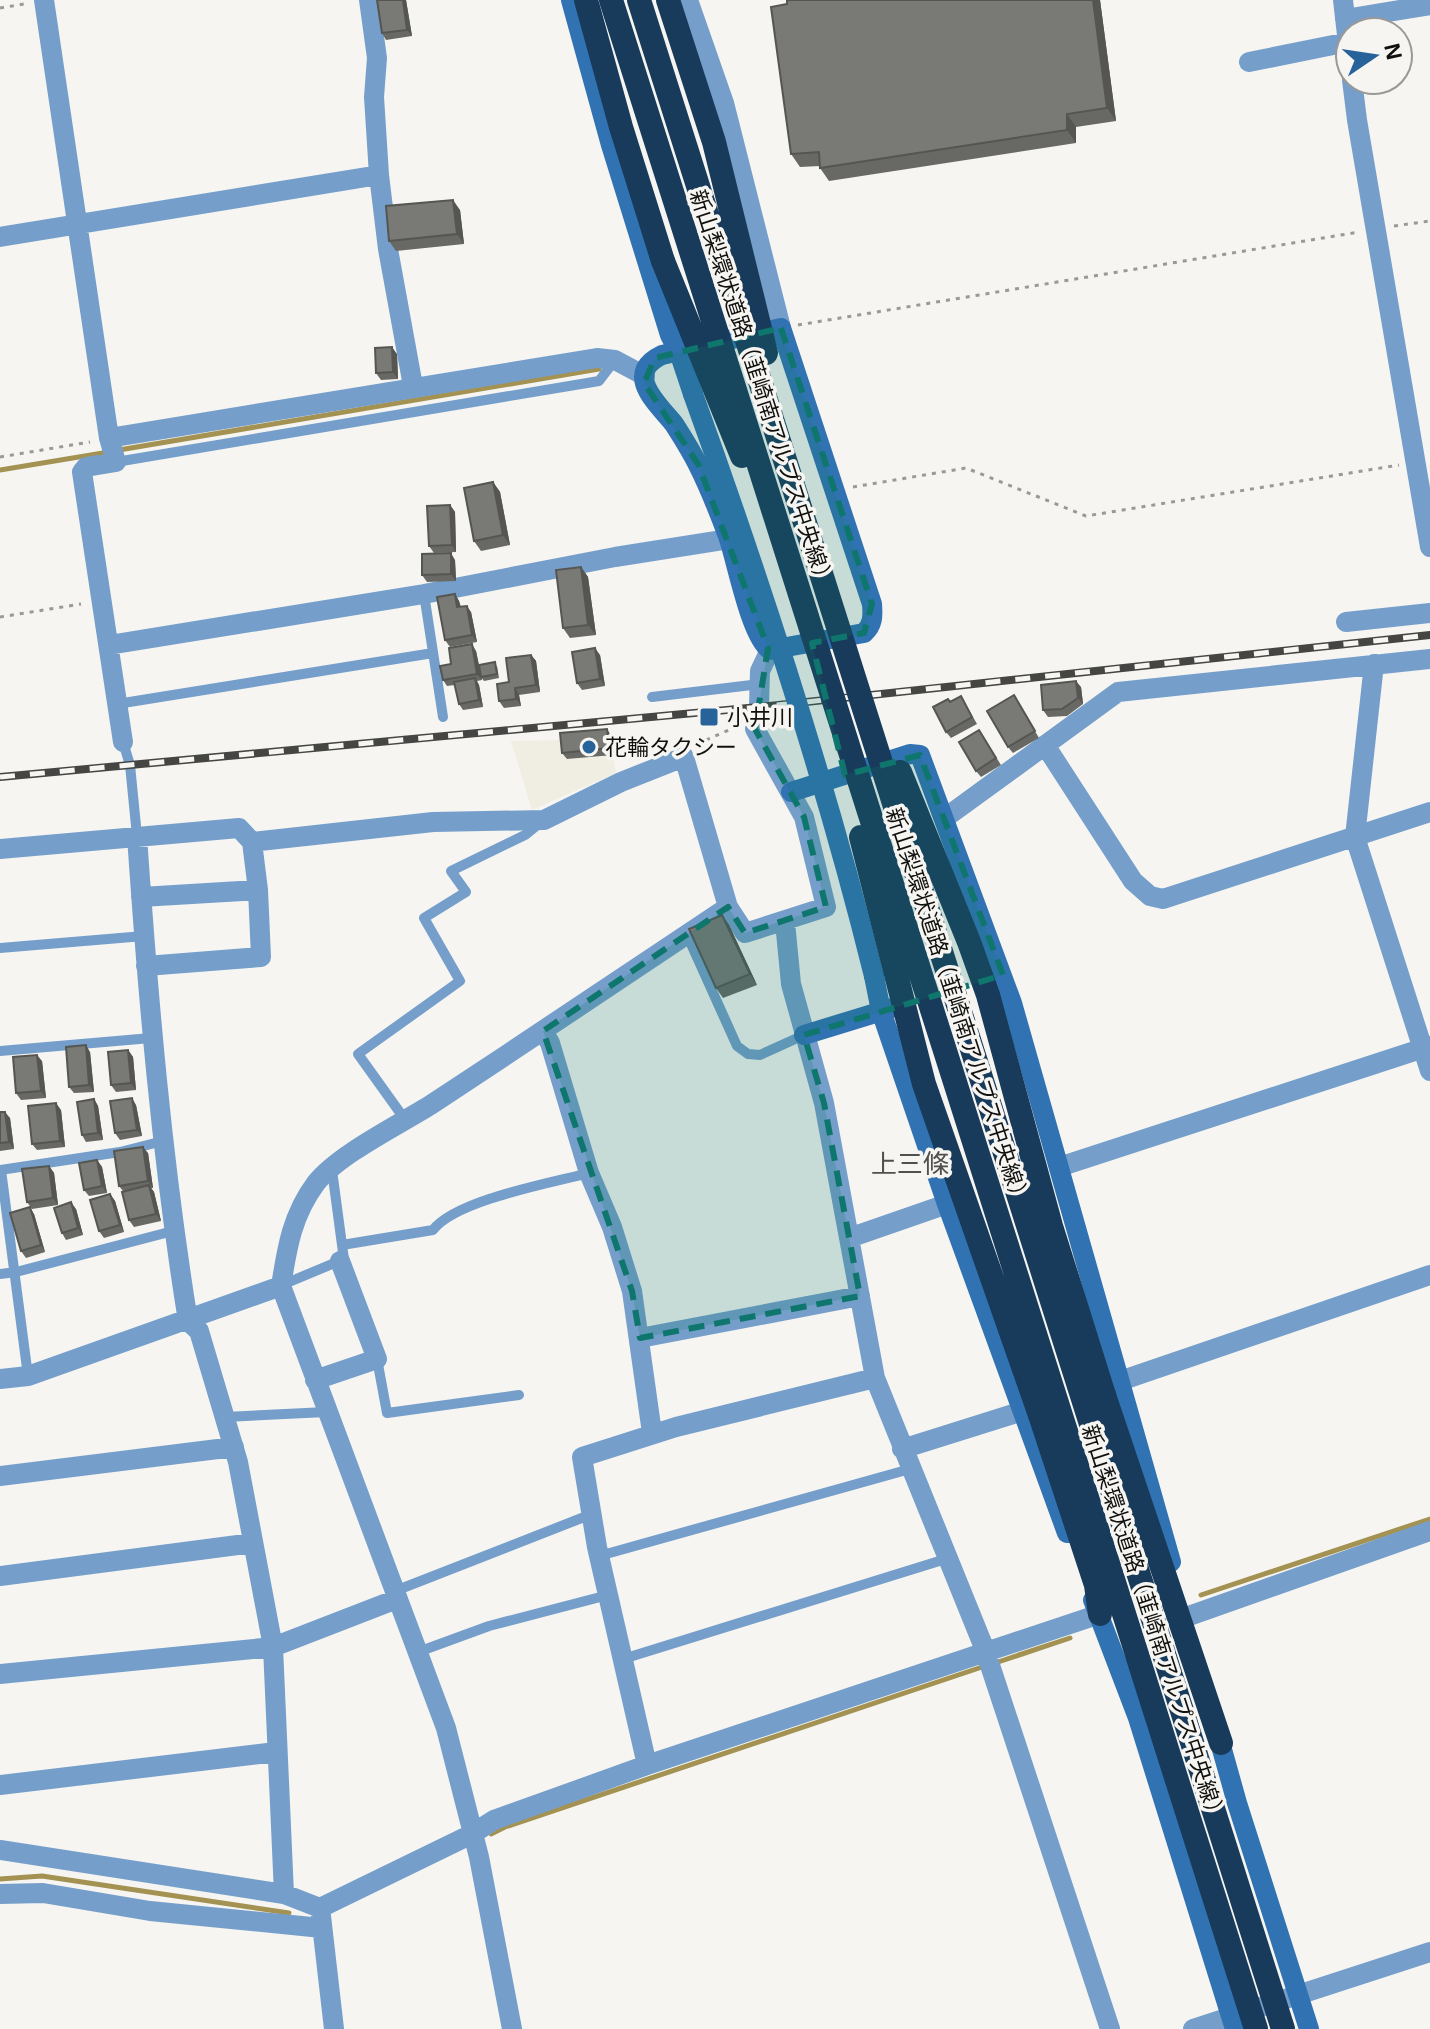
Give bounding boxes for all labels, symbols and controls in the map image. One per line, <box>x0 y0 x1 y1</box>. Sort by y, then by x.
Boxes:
north arrow <box>1334 16 1414 96</box>
text: N <box>1379 41 1407 62</box>
street label: 新山梨環状道路（韮崎南アルプス中央線） <box>685 187 838 592</box>
place label: 小井川 <box>727 705 793 730</box>
marker: 小井川 <box>698 706 720 728</box>
place label: 花輪タクシー <box>605 735 737 760</box>
marker: 花輪タクシー <box>580 738 598 756</box>
street label: 新山梨環状道路（韮崎南アルプス中央線） <box>881 805 1034 1210</box>
district label: 上三條 <box>871 1149 949 1179</box>
street label: 新山梨環状道路（韮崎南アルプス中央線） <box>1077 1422 1230 1827</box>

